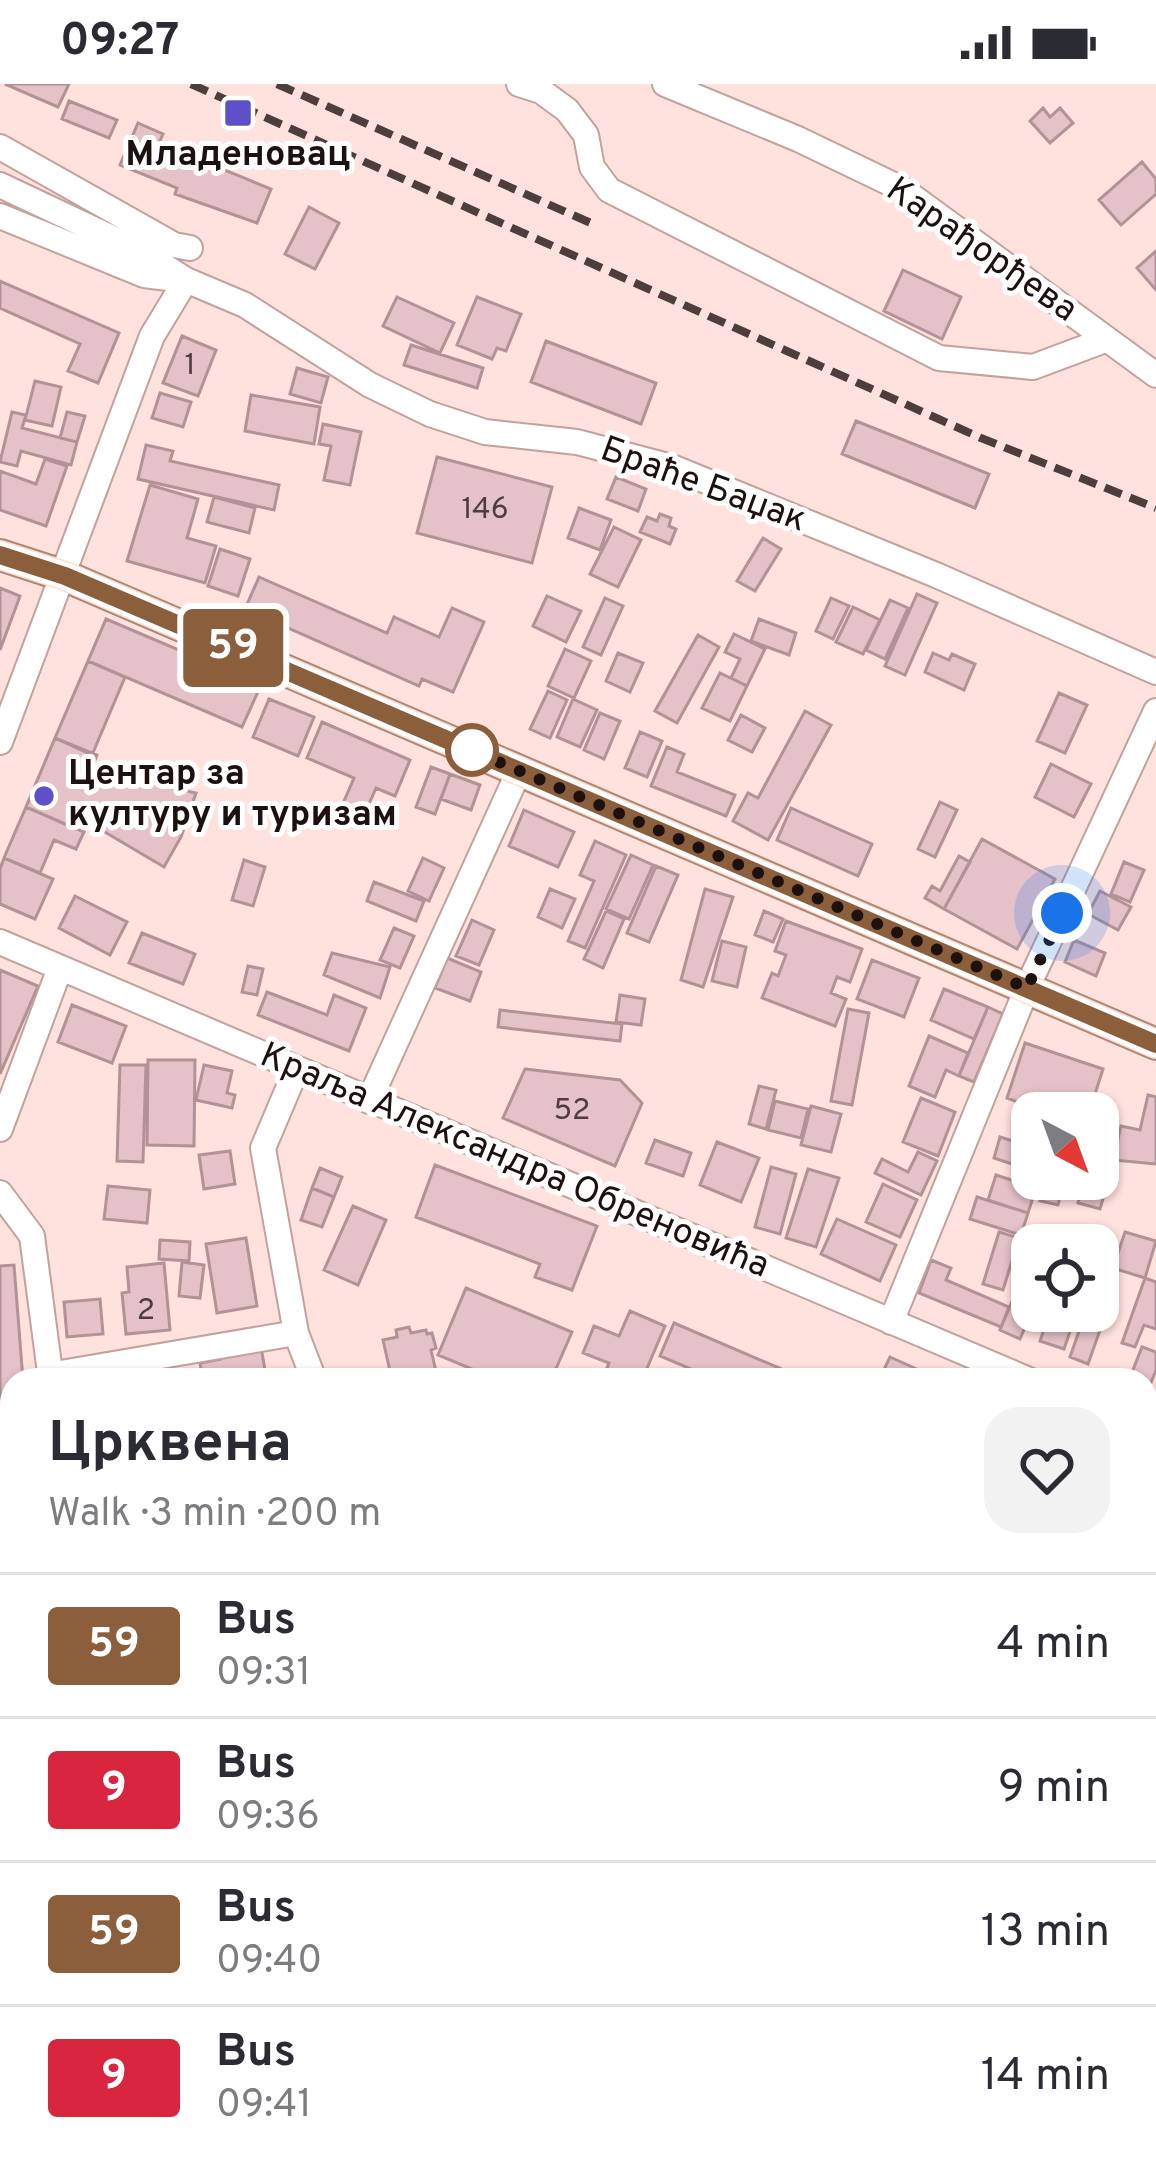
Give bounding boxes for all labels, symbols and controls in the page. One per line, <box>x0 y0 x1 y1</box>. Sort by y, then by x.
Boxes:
text: 09:27 <box>60 14 179 71</box>
marker: Младеновац <box>222 97 254 129</box>
place label: Младеновац <box>125 133 351 179</box>
street label: Карађорђева <box>876 168 1086 334</box>
house number: 1 <box>184 348 196 385</box>
street label: Браће Баџак <box>594 427 812 545</box>
house number: 146 <box>461 492 509 529</box>
line badge: 59 <box>179 609 287 687</box>
text: 59 <box>207 621 259 674</box>
unlabelled marker <box>447 725 497 775</box>
place label: Центар за културу и туризам <box>68 752 397 839</box>
marker: Центар за културу и туризам <box>31 783 57 809</box>
your location <box>1032 883 1092 943</box>
street label: Краља Александра Обреновића <box>252 1034 776 1290</box>
north arrow <box>1011 1092 1119 1200</box>
map controls <box>1011 1092 1119 1332</box>
house number: 52 <box>554 1093 590 1130</box>
button: locate <box>1011 1224 1119 1332</box>
house number: 2 <box>137 1293 155 1330</box>
button: heart <box>984 1407 1110 1533</box>
text: Црквена <box>48 1410 292 1482</box>
text: Walk · 3 min · 200 m <box>48 1491 381 1540</box>
text: Bus <box>216 1593 296 1650</box>
text: 4 min <box>997 1617 1110 1674</box>
text: 59 <box>88 1619 140 1672</box>
text: 09:31 <box>216 1650 311 1699</box>
text: Bus <box>216 1737 296 1794</box>
text: 9 min <box>998 1761 1110 1818</box>
text: 9 <box>101 1763 127 1816</box>
text: 09:36 <box>216 1794 320 1843</box>
text: Bus <box>216 1881 296 1938</box>
text: 13 min <box>981 1905 1110 1962</box>
text: 59 <box>88 1907 140 1960</box>
text: 09:40 <box>216 1938 322 1987</box>
text: Bus <box>216 2025 296 2082</box>
text: 14 min <box>981 2049 1110 2106</box>
text: 9 <box>101 2051 127 2104</box>
text: 09:41 <box>216 2082 312 2131</box>

